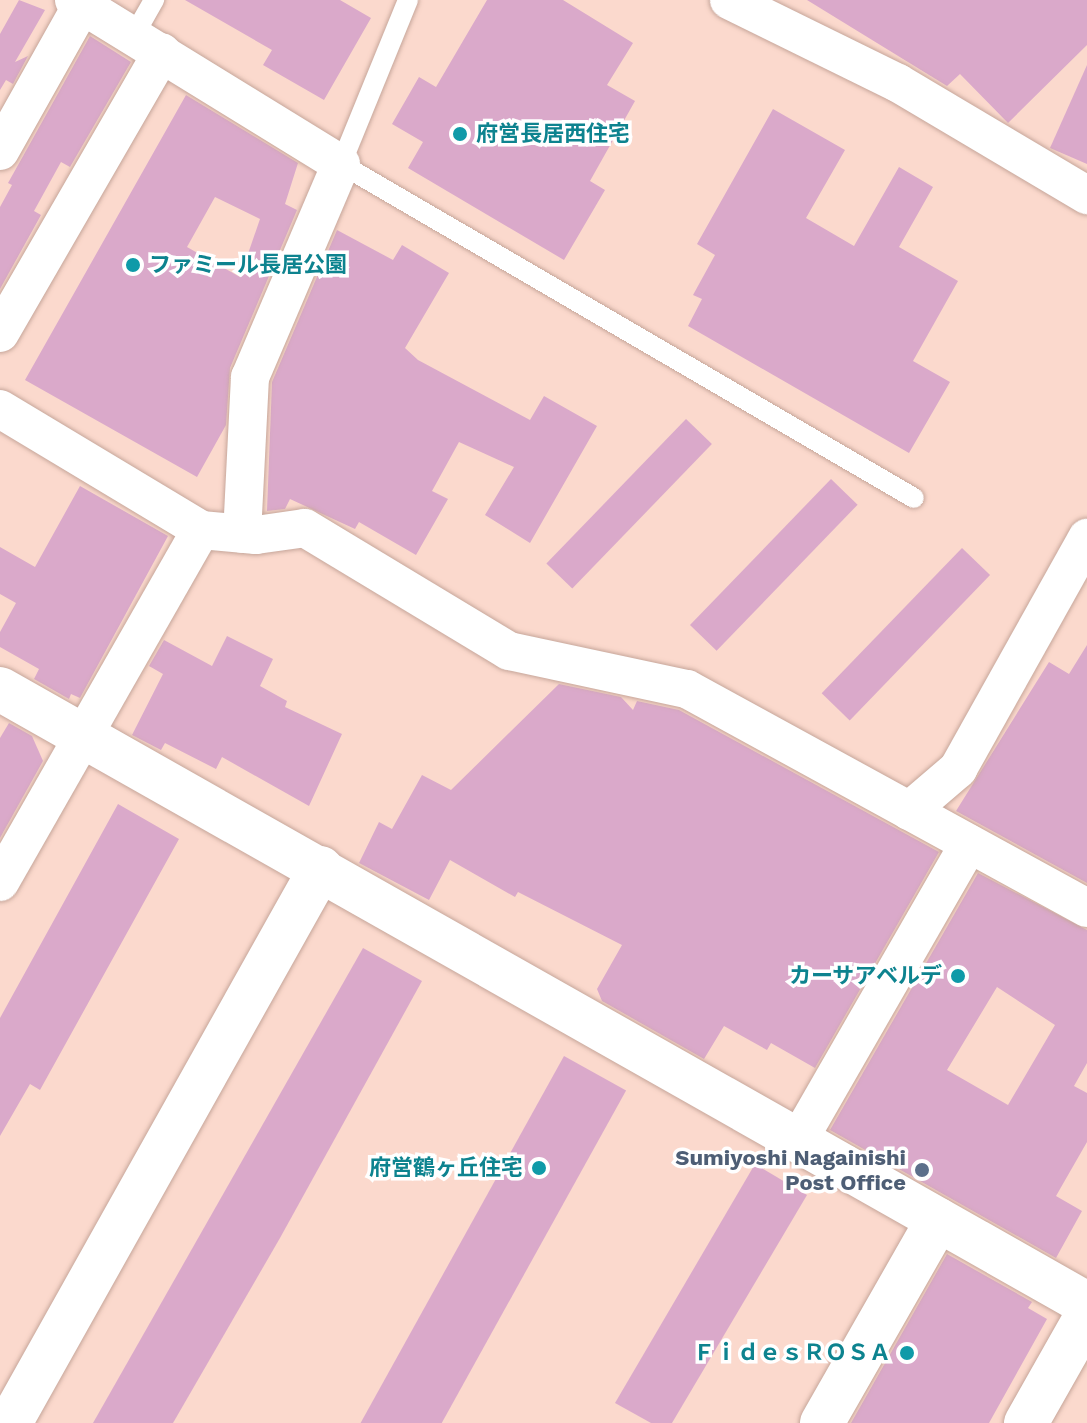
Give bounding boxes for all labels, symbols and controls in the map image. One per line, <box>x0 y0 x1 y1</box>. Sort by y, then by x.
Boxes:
place label: 府営長居西住宅 <box>476 121 630 147</box>
marker: 府営長居西住宅 <box>451 125 469 143</box>
place label: ファミール長居公園 <box>149 252 347 278</box>
marker: ファミール長居公園 <box>124 256 142 274</box>
place label: カーサアベルデ <box>788 963 942 989</box>
marker: カーサアベルデ <box>949 967 967 985</box>
place label: Sumiyoshi Nagainishi Post Office <box>675 1144 906 1196</box>
place label: 府営鶴ヶ丘住宅 <box>369 1155 523 1181</box>
marker: 府営鶴ヶ丘住宅 <box>530 1159 548 1177</box>
marker: Sumiyoshi Nagainishi Post Office <box>913 1161 931 1179</box>
place label: ＦｉｄｅｓＲＯＳＡ <box>693 1340 891 1366</box>
marker: ＦｉｄｅｓＲＯＳＡ <box>898 1344 916 1362</box>

